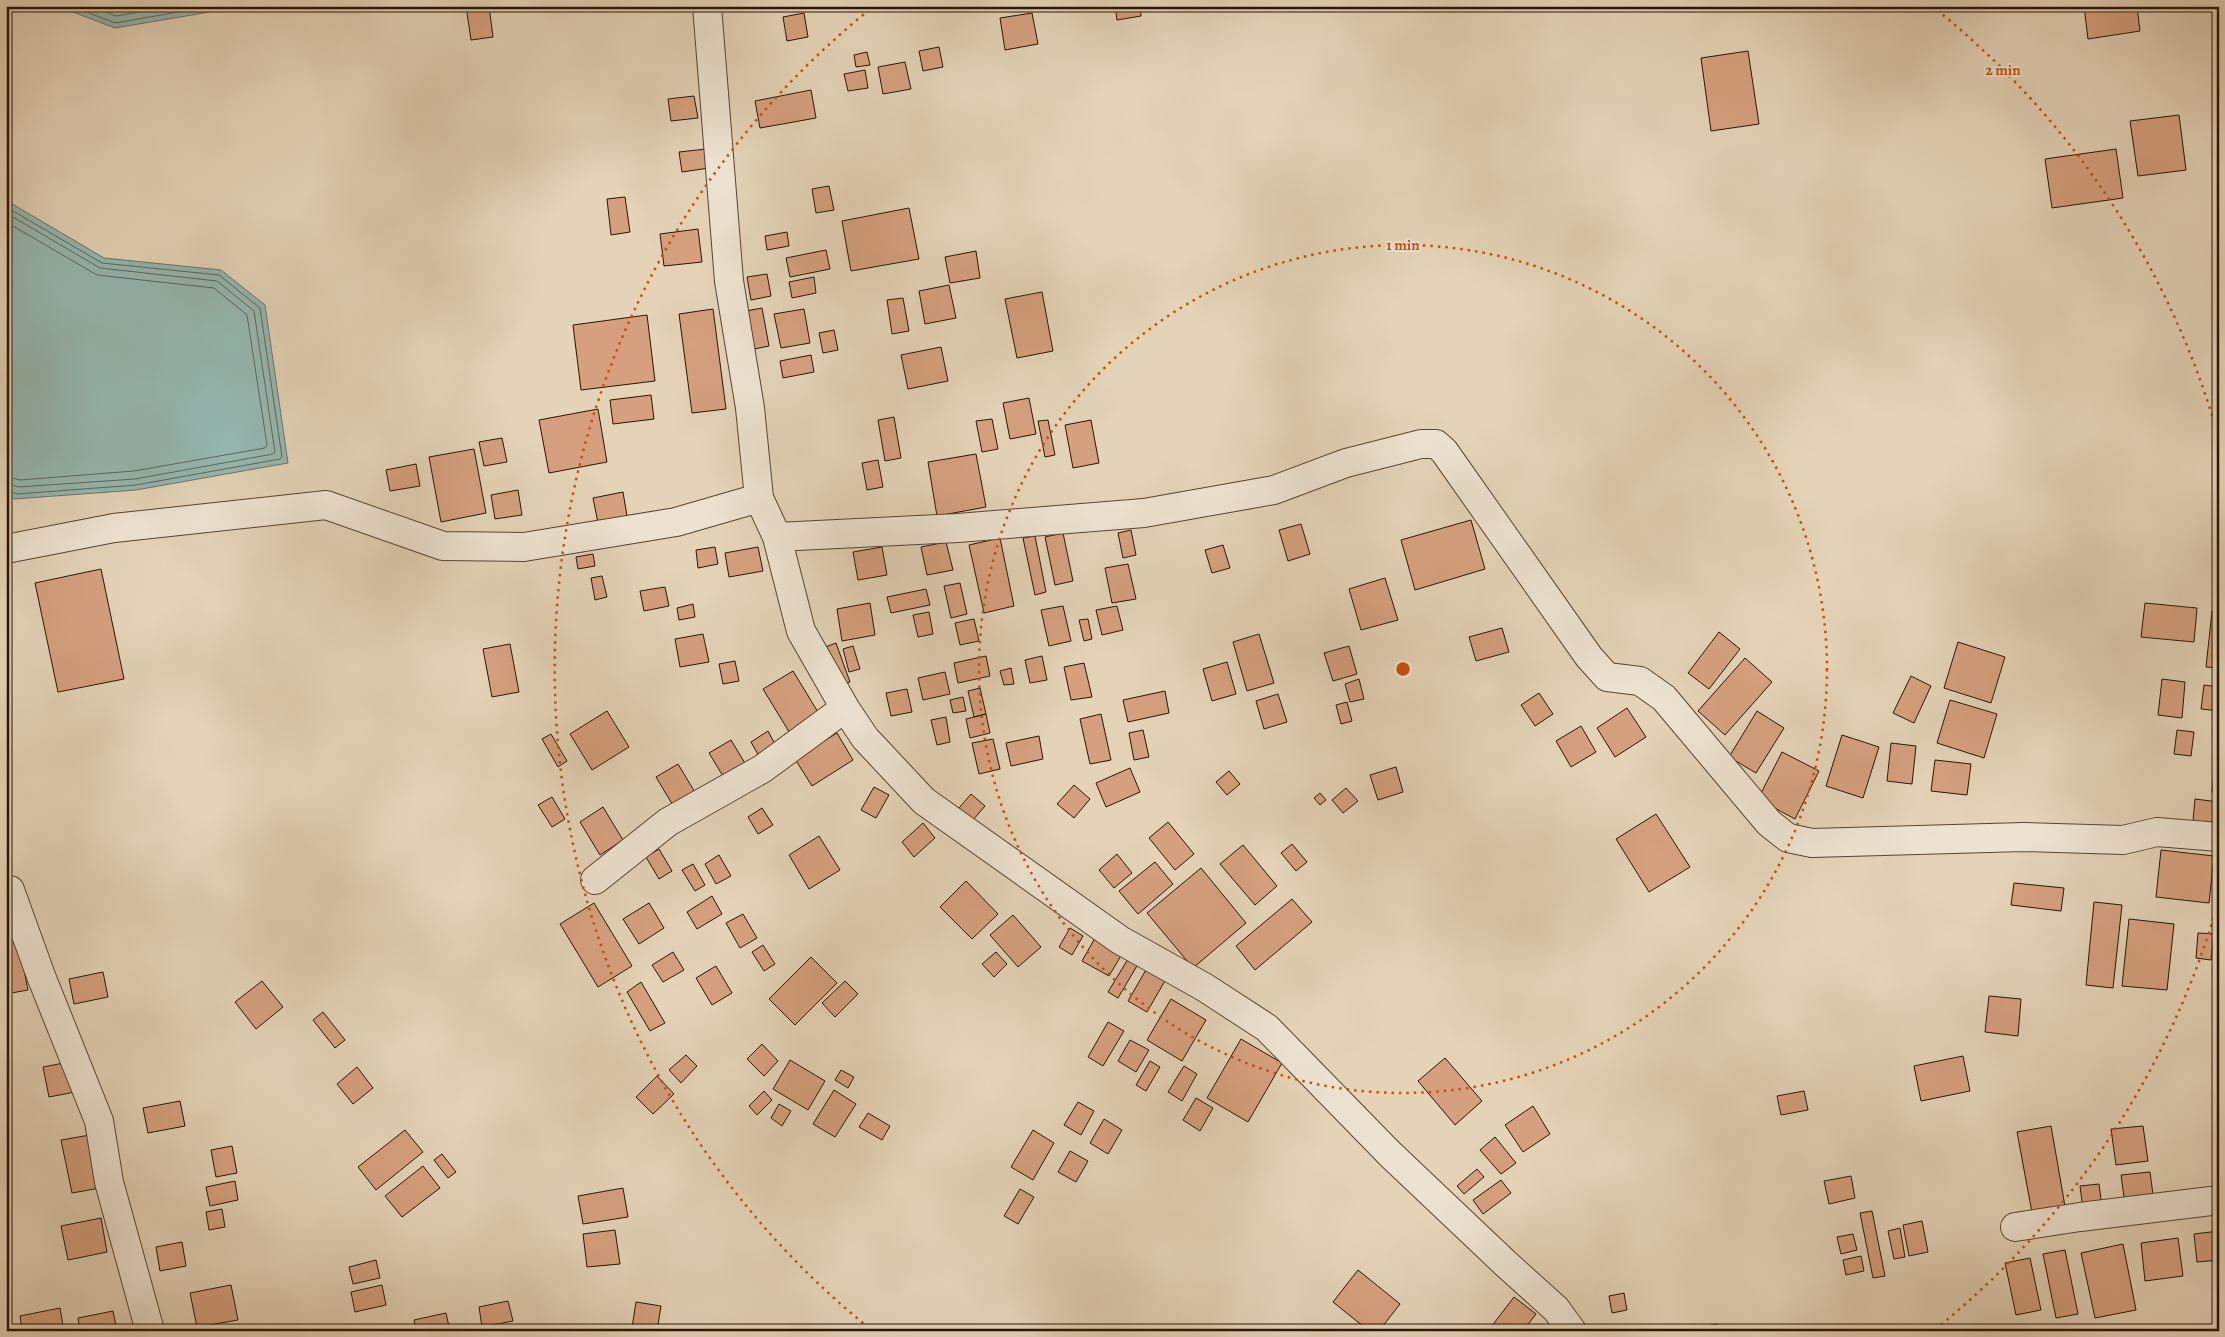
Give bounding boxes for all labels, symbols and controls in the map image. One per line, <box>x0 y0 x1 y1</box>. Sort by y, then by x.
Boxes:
text: 2 min <box>1985 60 2021 80</box>
text: 1 min <box>1386 235 1420 255</box>
centre of rings <box>1394 660 1412 678</box>

